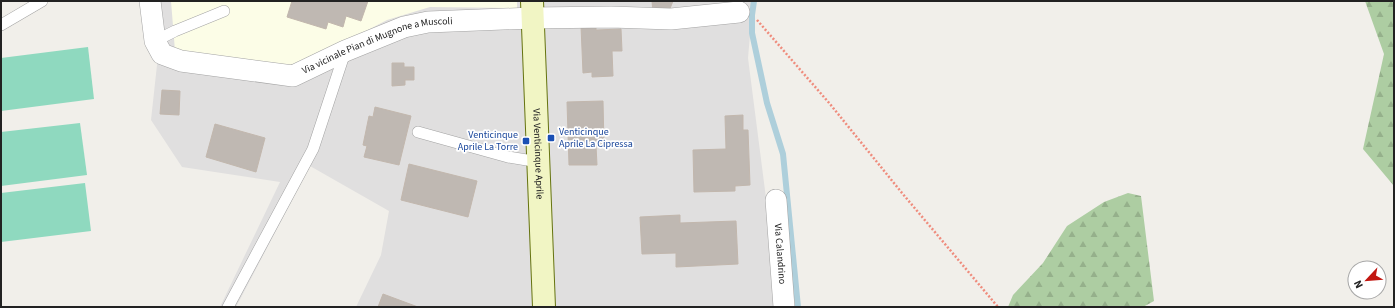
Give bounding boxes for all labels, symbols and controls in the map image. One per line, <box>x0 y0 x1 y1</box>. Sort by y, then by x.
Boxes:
street label: Via vicinale Pian di Mugnone a Muscoli <box>300 14 453 78</box>
street label: Via Venticinque Aprile <box>529 108 547 200</box>
place label: Venticinque Aprile La Cipressa <box>559 125 633 151</box>
place label: Venticinque Aprile La Torre <box>458 128 518 154</box>
marker: Venticinque Aprile La Cipressa <box>546 133 556 143</box>
marker: Venticinque Aprile La Torre <box>521 136 531 146</box>
street label: Via Calandrino <box>771 223 789 285</box>
north arrow <box>1347 260 1387 300</box>
text: N <box>1350 278 1367 291</box>

